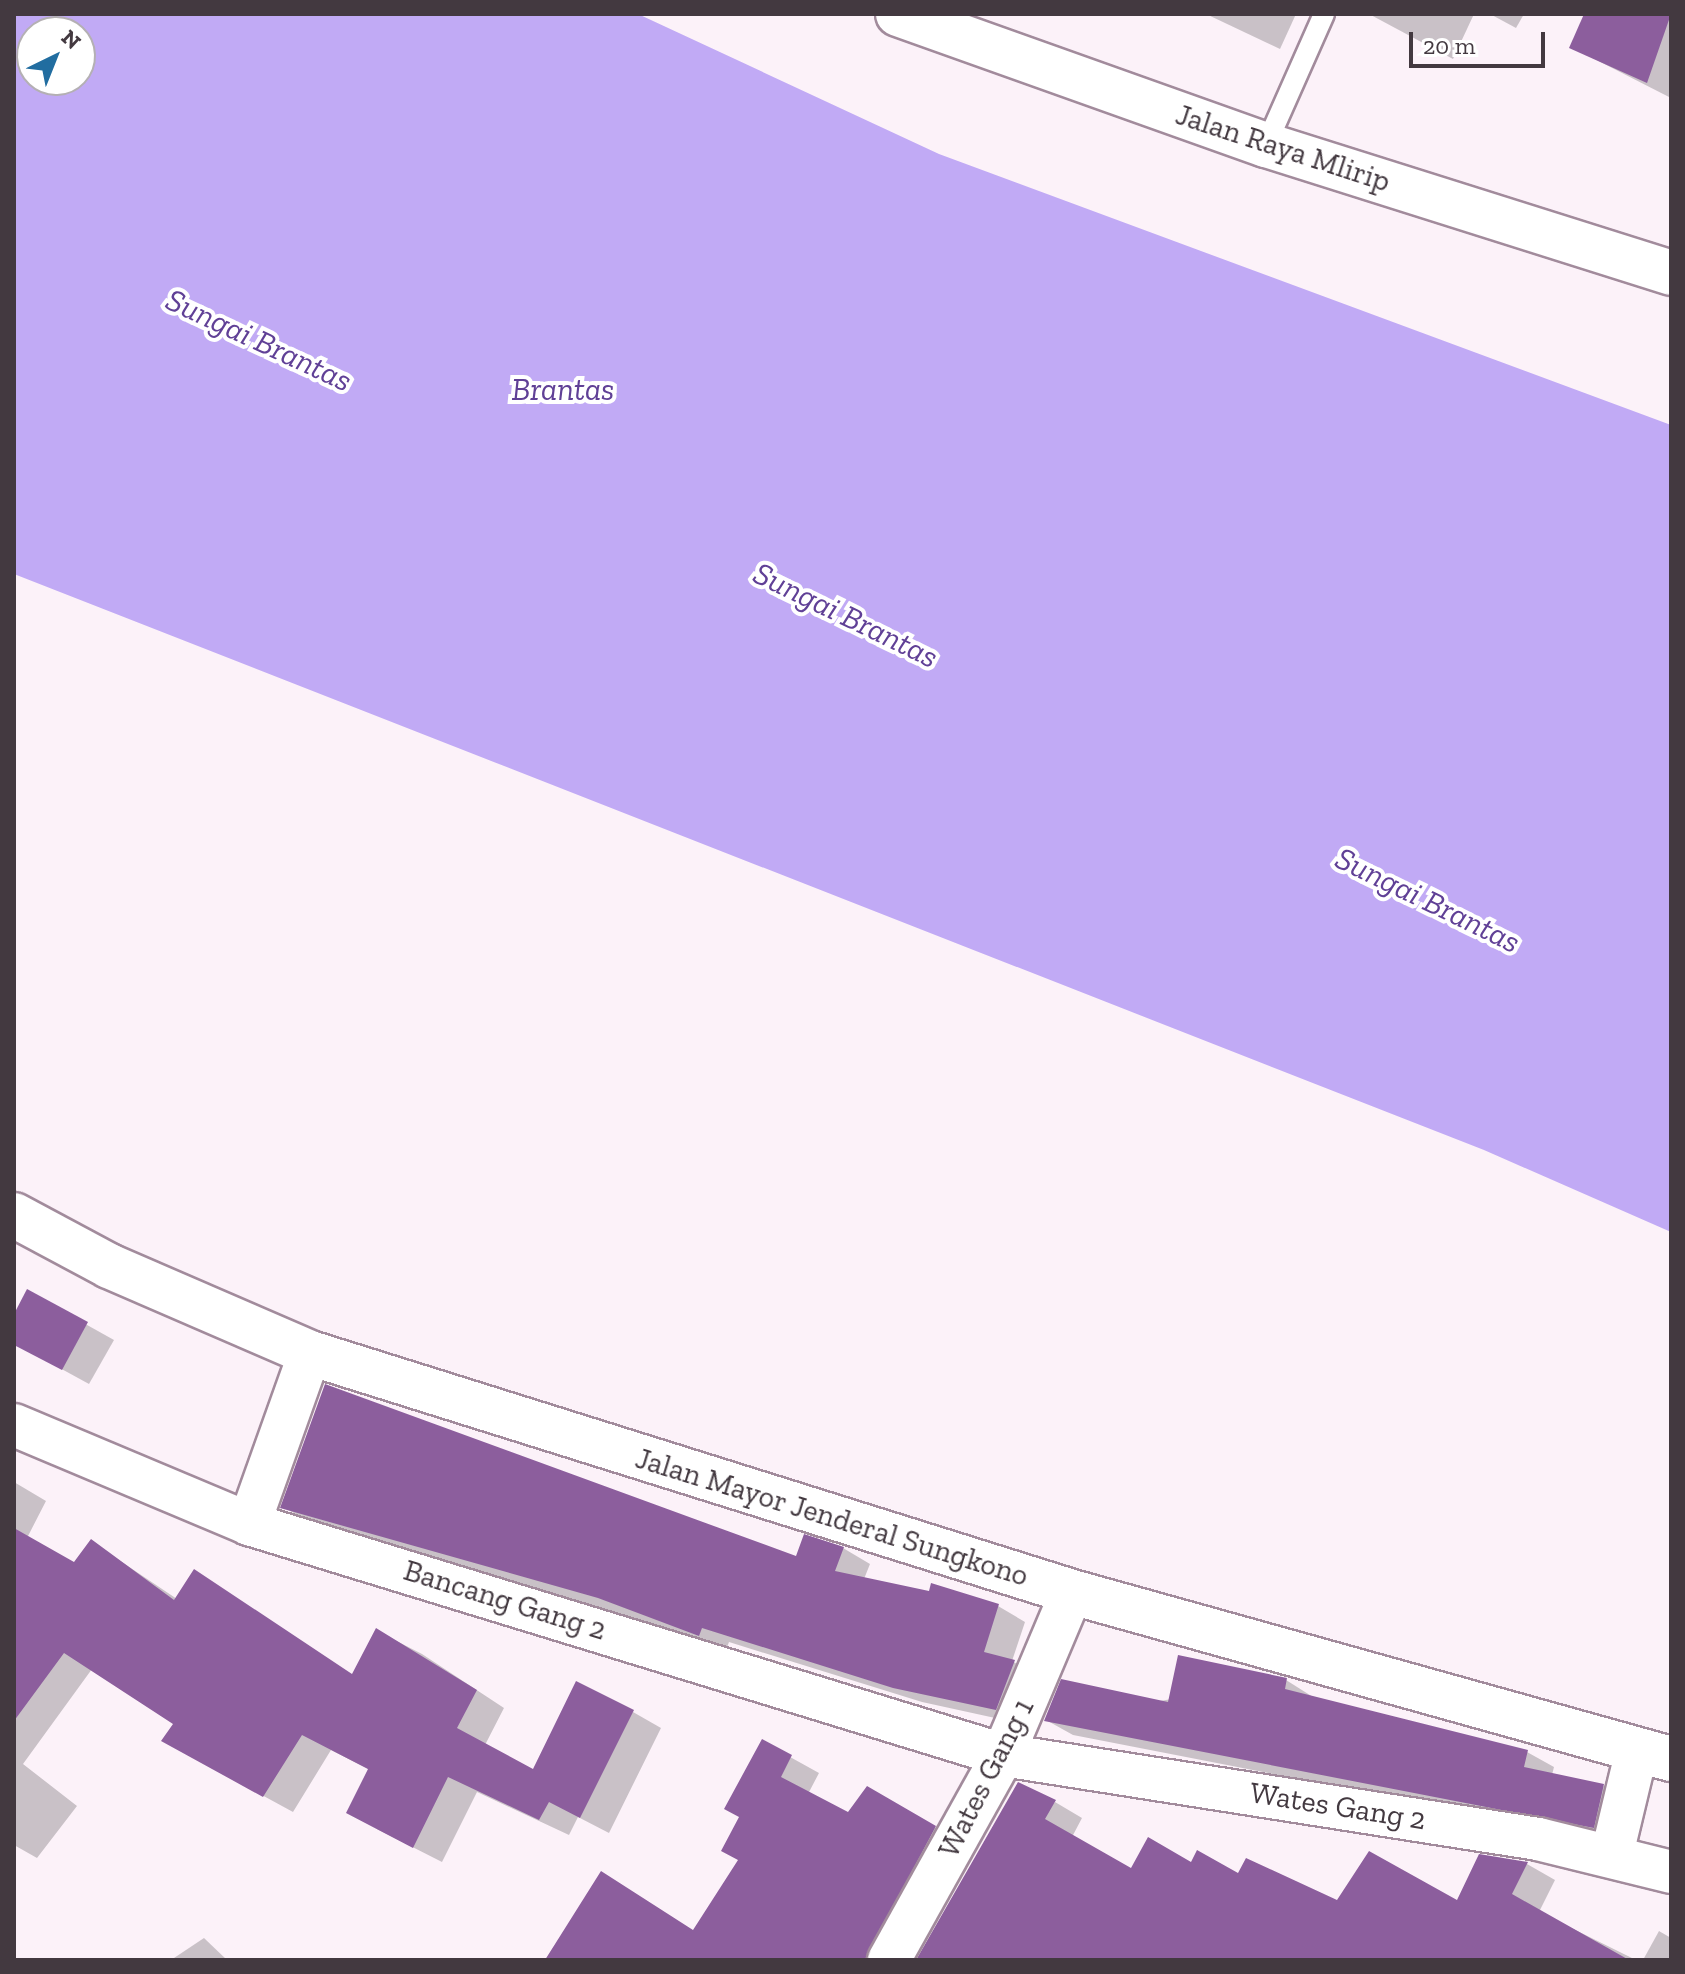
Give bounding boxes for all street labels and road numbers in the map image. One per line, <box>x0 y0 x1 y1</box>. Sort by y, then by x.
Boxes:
street label: Jalan Raya Mlirip <box>1171 96 1395 200</box>
street label: Jalan Mayor Jenderal Sungkono <box>631 1440 1033 1594</box>
street label: Bancang Gang 2 <box>399 1552 611 1648</box>
street label: Wates Gang 1 <box>931 1692 1041 1864</box>
street label: Wates Gang 2 <box>1248 1774 1428 1838</box>

